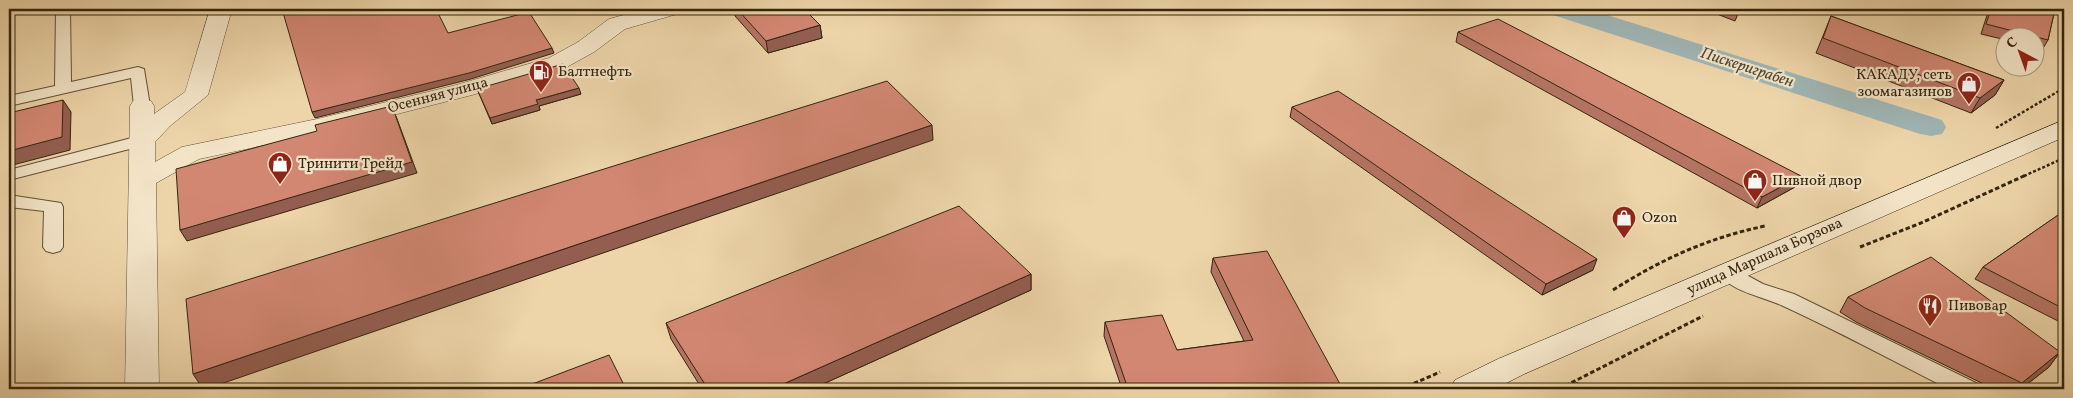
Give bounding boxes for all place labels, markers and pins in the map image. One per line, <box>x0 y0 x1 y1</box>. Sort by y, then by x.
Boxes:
fuel station icon: Балтнефть <box>528 59 554 93</box>
place label: Балтнефть <box>558 62 632 83</box>
place label: КАКАДУ, сеть зоомагазинов <box>1856 65 1952 103</box>
shop icon: КАКАДУ, сеть зоомагазинов <box>1956 71 1982 105</box>
shop icon: Тринити Трейд <box>267 151 293 185</box>
place label: Тринити Трейд <box>298 154 403 175</box>
shop icon: Пивной двор <box>1742 168 1768 202</box>
place label: Пивной двор <box>1772 171 1862 192</box>
shop icon: Ozon <box>1611 205 1637 239</box>
place label: Ozon <box>1642 208 1677 229</box>
restaurant icon: Пивовар <box>1917 293 1943 327</box>
place label: Пивовар <box>1948 296 2007 317</box>

